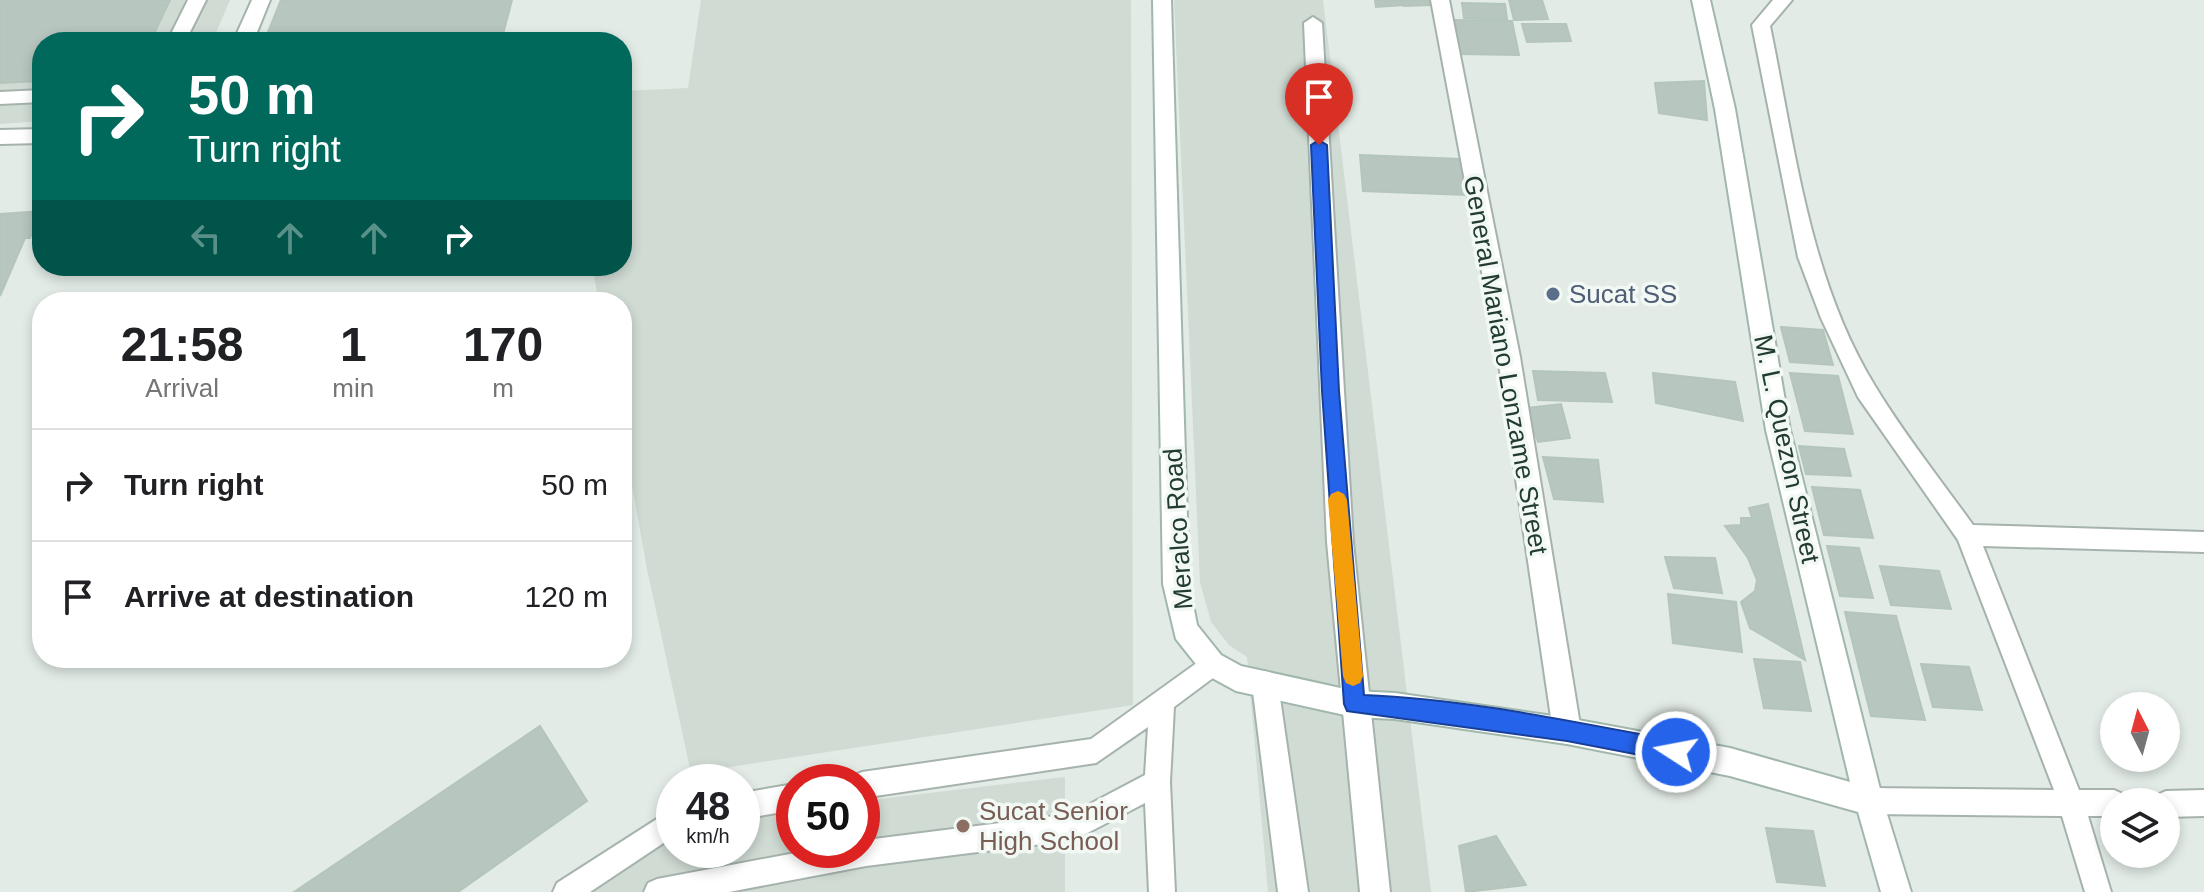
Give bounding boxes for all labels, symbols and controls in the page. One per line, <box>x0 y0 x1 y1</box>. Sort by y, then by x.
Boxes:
text: 50 m <box>188 63 316 126</box>
pin <box>1285 63 1353 145</box>
icon: right <box>56 64 160 168</box>
icon: arrive <box>1297 75 1341 119</box>
text: Turn right <box>188 129 341 170</box>
street label: General Mariano Lonzame Street <box>1458 173 1554 558</box>
icon: left <box>184 216 228 260</box>
icon: ahead <box>268 216 312 260</box>
icon: ahead <box>352 216 396 260</box>
icon: right <box>436 216 480 260</box>
place label: Sucat SS <box>1569 279 1677 309</box>
marker: Sucat SS <box>1544 285 1562 303</box>
text: 21:58 <box>121 318 244 371</box>
text: 1 <box>340 318 367 371</box>
text: 170 <box>463 318 543 371</box>
street label: M. L. Quezon Street <box>1748 332 1826 567</box>
text: Arrival <box>145 373 219 403</box>
text: min <box>332 373 374 403</box>
text: m <box>492 373 514 403</box>
street label: Meralco Road <box>1157 447 1199 611</box>
icon: right <box>56 463 100 507</box>
text: Turn right <box>124 468 263 501</box>
text: 50 m <box>541 468 608 501</box>
icon: arrive <box>56 575 100 619</box>
text: Arrive at destination <box>124 580 414 613</box>
text: 120 m <box>525 580 608 613</box>
north arrow <box>2100 692 2180 772</box>
map controls <box>2100 692 2180 868</box>
position arrow <box>1634 710 1718 794</box>
speed limit sign: 50 <box>776 764 880 868</box>
text: 48 <box>686 784 730 828</box>
button: layers <box>2100 788 2180 868</box>
place label: Sucat Senior High School <box>979 796 1128 856</box>
marker: Sucat Senior High School <box>954 817 972 835</box>
text: km/h <box>686 825 730 847</box>

